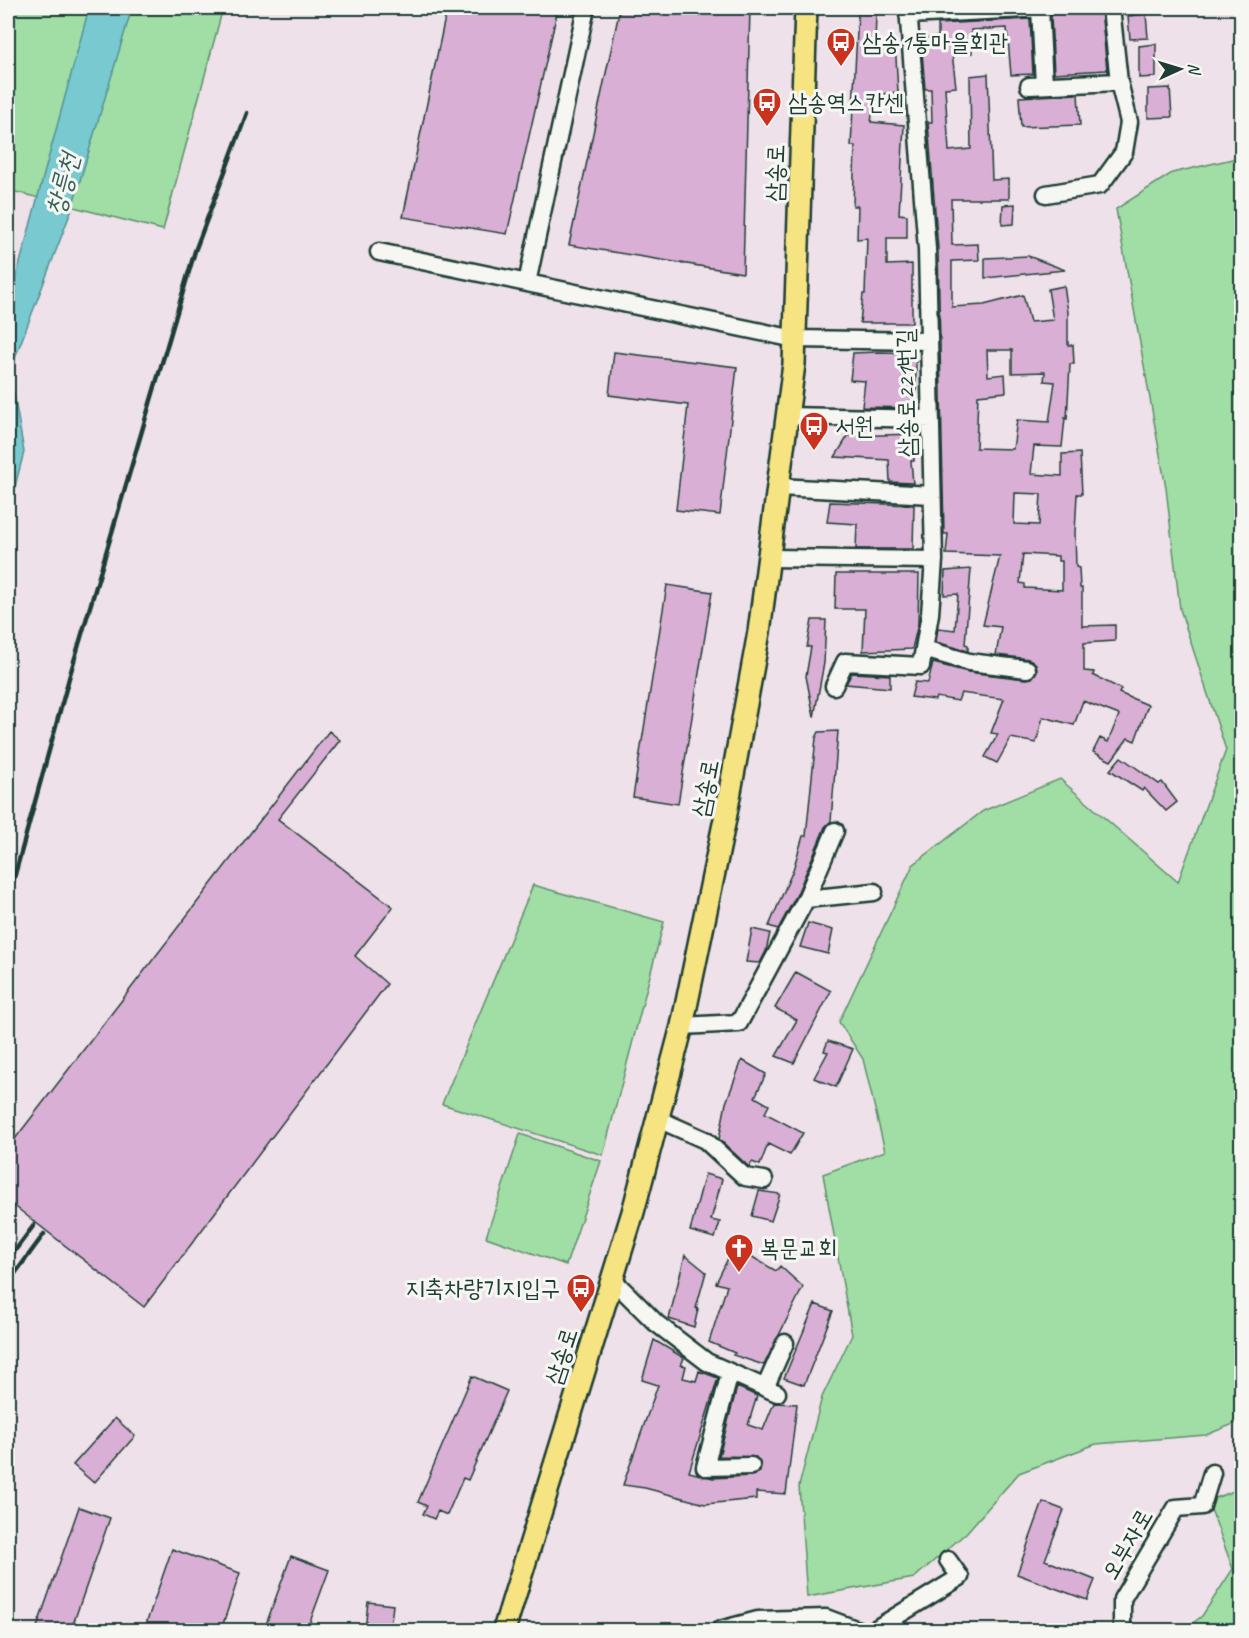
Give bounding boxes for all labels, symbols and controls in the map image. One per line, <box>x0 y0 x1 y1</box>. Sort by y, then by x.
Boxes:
bus stop icon: 삼송1통마을회관 <box>825 26 857 68</box>
place label: 삼송1통마을회관 <box>862 27 1008 57</box>
north arrow <box>1150 39 1210 99</box>
text: N <box>1184 62 1205 77</box>
bus stop icon: 삼송역스칸센 <box>751 86 783 128</box>
place label: 삼송역스칸센 <box>788 87 904 117</box>
street label: 삼송로 <box>759 144 791 202</box>
water label: 창릉천 <box>38 147 87 219</box>
street label: 삼송로221번길 <box>890 328 922 458</box>
bus stop icon: 서원 <box>798 410 830 452</box>
place label: 서원 <box>835 411 874 441</box>
street label: 삼송로 <box>685 757 725 819</box>
church icon: 복문교회 <box>723 1232 755 1274</box>
place label: 복문교회 <box>760 1233 837 1263</box>
bus stop icon: 지축차량기지입구 <box>565 1272 597 1314</box>
place label: 지축차량기지입구 <box>406 1273 560 1303</box>
street label: 삼송로 <box>538 1324 584 1388</box>
street label: 오부자로 <box>1095 1503 1159 1585</box>

